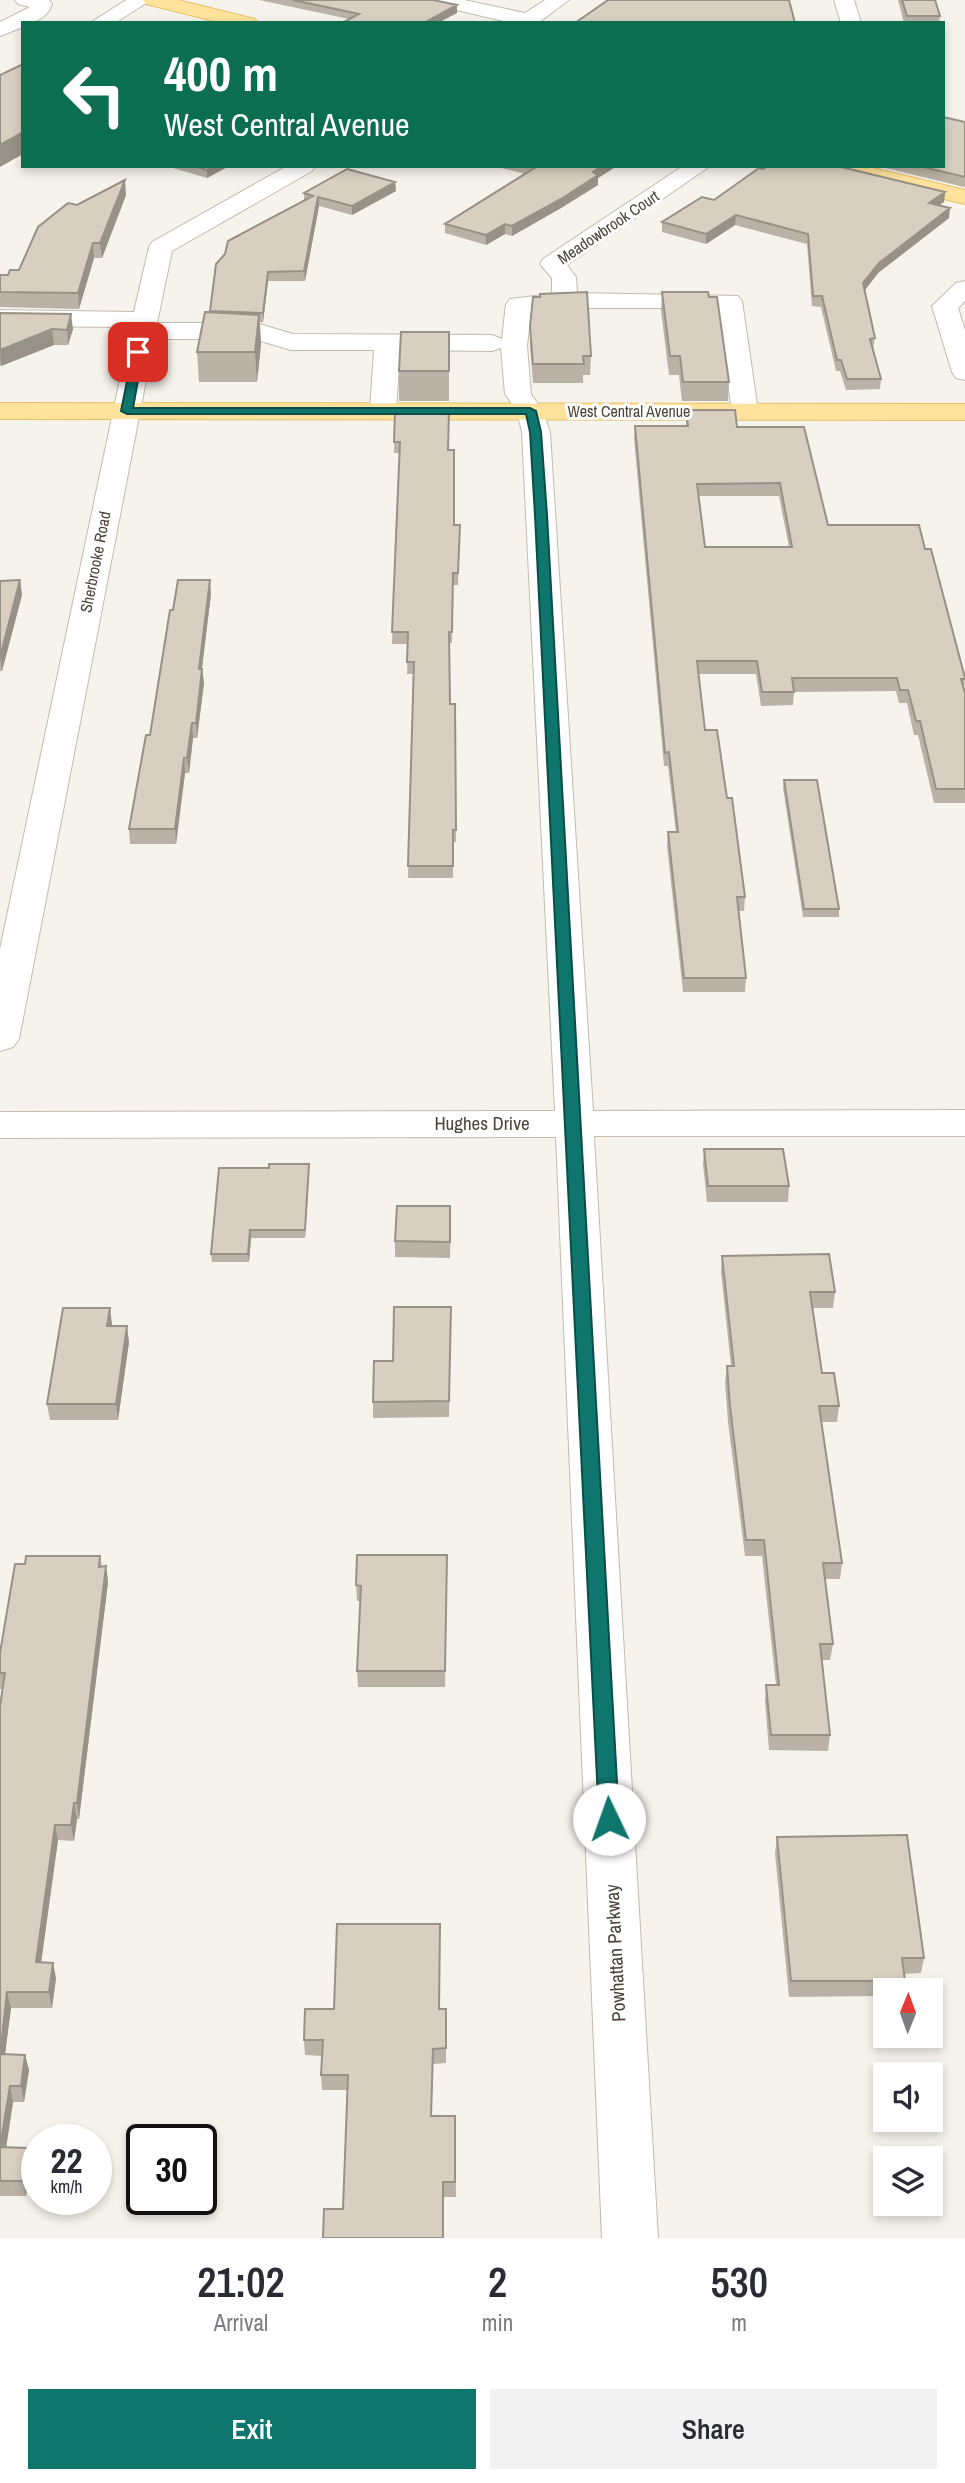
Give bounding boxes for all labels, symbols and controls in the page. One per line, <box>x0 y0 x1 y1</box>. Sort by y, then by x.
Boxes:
text: 400 m <box>164 40 278 106</box>
icon: left <box>49 49 140 140</box>
text: West Central Avenue <box>164 103 410 146</box>
street label: Meadowbrook Court <box>553 185 663 269</box>
pin <box>108 322 168 382</box>
icon: arrive <box>119 333 157 371</box>
street label: West Central Avenue <box>568 400 690 422</box>
street label: Sherbrooke Road <box>74 509 116 615</box>
street label: Hughes Drive <box>434 1110 530 1136</box>
position arrow <box>572 1782 646 1856</box>
street label: Powhattan Parkway <box>598 1883 632 2022</box>
north arrow <box>873 1978 943 2048</box>
map controls <box>873 1978 943 2216</box>
button: sound <box>873 2062 943 2132</box>
speed limit sign: 30 <box>126 2124 217 2215</box>
text: 22 <box>51 2137 82 2184</box>
button: layers <box>873 2146 943 2216</box>
text: km/h <box>51 2174 83 2199</box>
text: 21:02 <box>197 2254 285 2310</box>
text: 2 <box>488 2254 507 2310</box>
text: 530 <box>710 2254 768 2310</box>
text: Arrival <box>214 2307 268 2338</box>
text: min <box>482 2307 513 2338</box>
text: m <box>731 2307 747 2338</box>
button: Exit <box>28 2389 476 2469</box>
button: Share <box>490 2389 937 2469</box>

